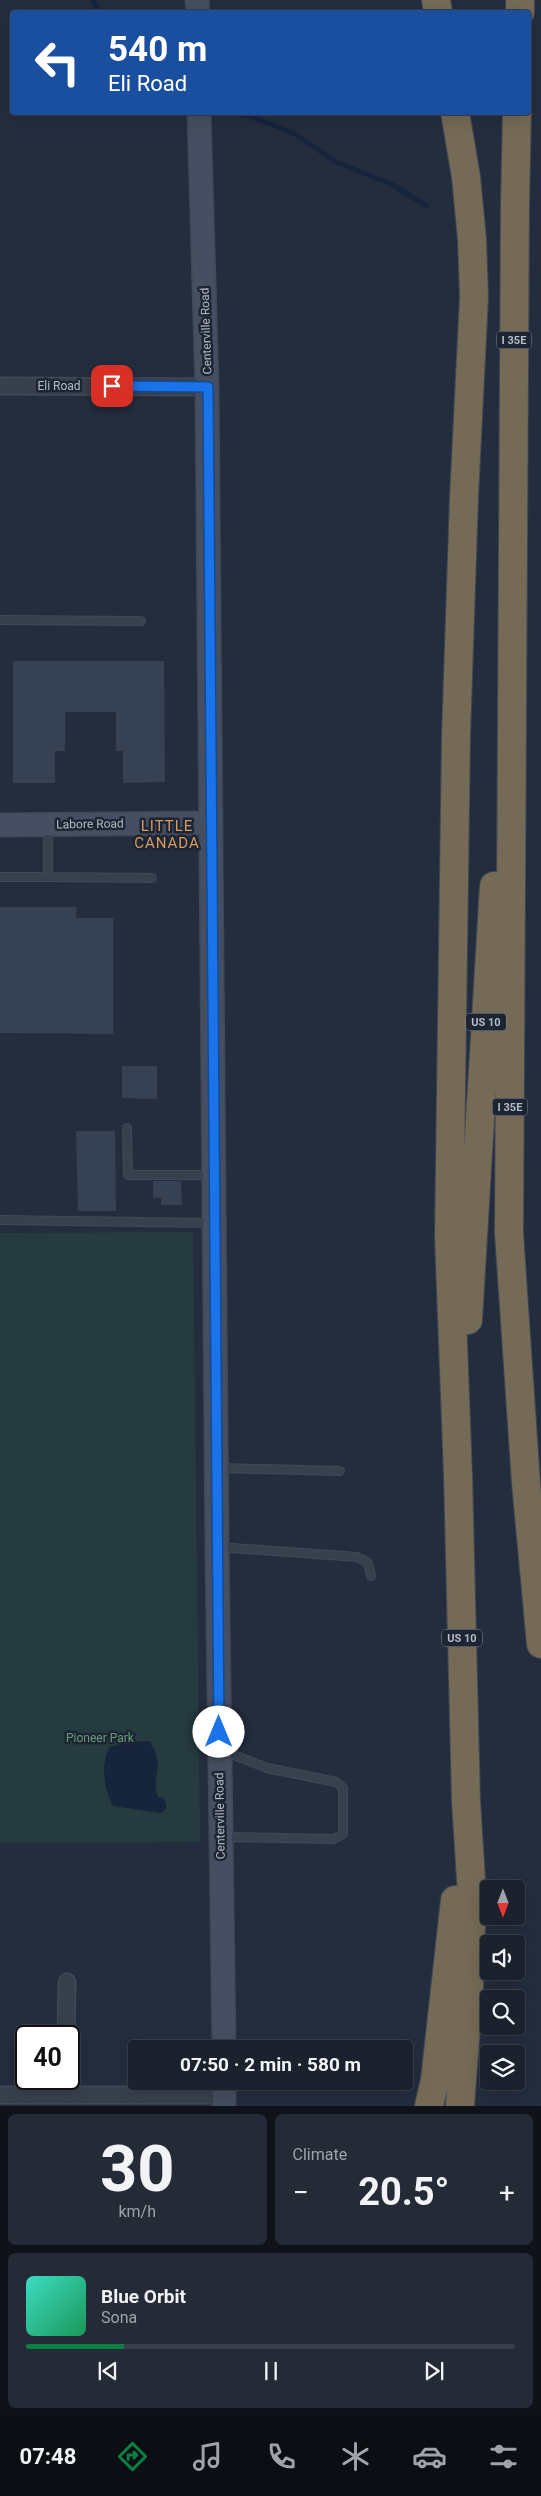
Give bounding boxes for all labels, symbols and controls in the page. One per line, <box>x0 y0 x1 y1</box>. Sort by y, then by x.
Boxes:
text: 540 m <box>108 29 207 70</box>
icon: left <box>25 30 90 95</box>
text: Eli Road <box>108 71 187 96</box>
street label: Centerville Road <box>197 287 215 375</box>
road number: I 35E <box>496 332 532 348</box>
pin <box>91 365 133 407</box>
icon: arrive <box>98 372 126 400</box>
street label: Eli Road <box>37 379 81 393</box>
street label: Labore Road <box>56 816 124 832</box>
district label: LITTLE CANADA <box>134 817 200 852</box>
road number: US 10 <box>466 1014 506 1030</box>
road number: I 35E <box>492 1098 528 1116</box>
road number: US 10 <box>442 1630 482 1646</box>
position arrow <box>192 1705 244 1757</box>
park label: Pioneer Park <box>66 1731 135 1745</box>
street label: Centerville Road <box>212 1773 228 1859</box>
north arrow <box>480 1880 525 1925</box>
map controls <box>480 1880 525 2090</box>
button: sound <box>480 1935 525 1980</box>
button: search <box>480 1990 525 2035</box>
speed limit sign: 40 <box>15 2025 80 2090</box>
button: layers <box>480 2045 525 2090</box>
text: 07:50 · 2 min · 580 m <box>180 2053 361 2076</box>
text: 30 <box>100 2131 175 2207</box>
text: Climate <box>293 2145 347 2164</box>
text: 20.5° <box>358 2170 449 2214</box>
text: − <box>293 2176 309 2209</box>
text: + <box>499 2176 515 2209</box>
text: km/h <box>118 2202 156 2221</box>
text: Blue Orbit <box>101 2285 186 2308</box>
text: Sona <box>101 2308 137 2327</box>
icon: previous <box>94 2357 122 2385</box>
icon: pause <box>257 2357 285 2385</box>
icon: next <box>420 2357 448 2385</box>
icon: directions <box>115 2439 150 2474</box>
icon: music <box>190 2439 225 2474</box>
icon: phone <box>264 2439 299 2474</box>
icon: climate <box>338 2439 373 2474</box>
icon: car <box>412 2439 447 2474</box>
icon: filters <box>486 2439 521 2474</box>
text: 07:48 <box>20 2444 76 2469</box>

